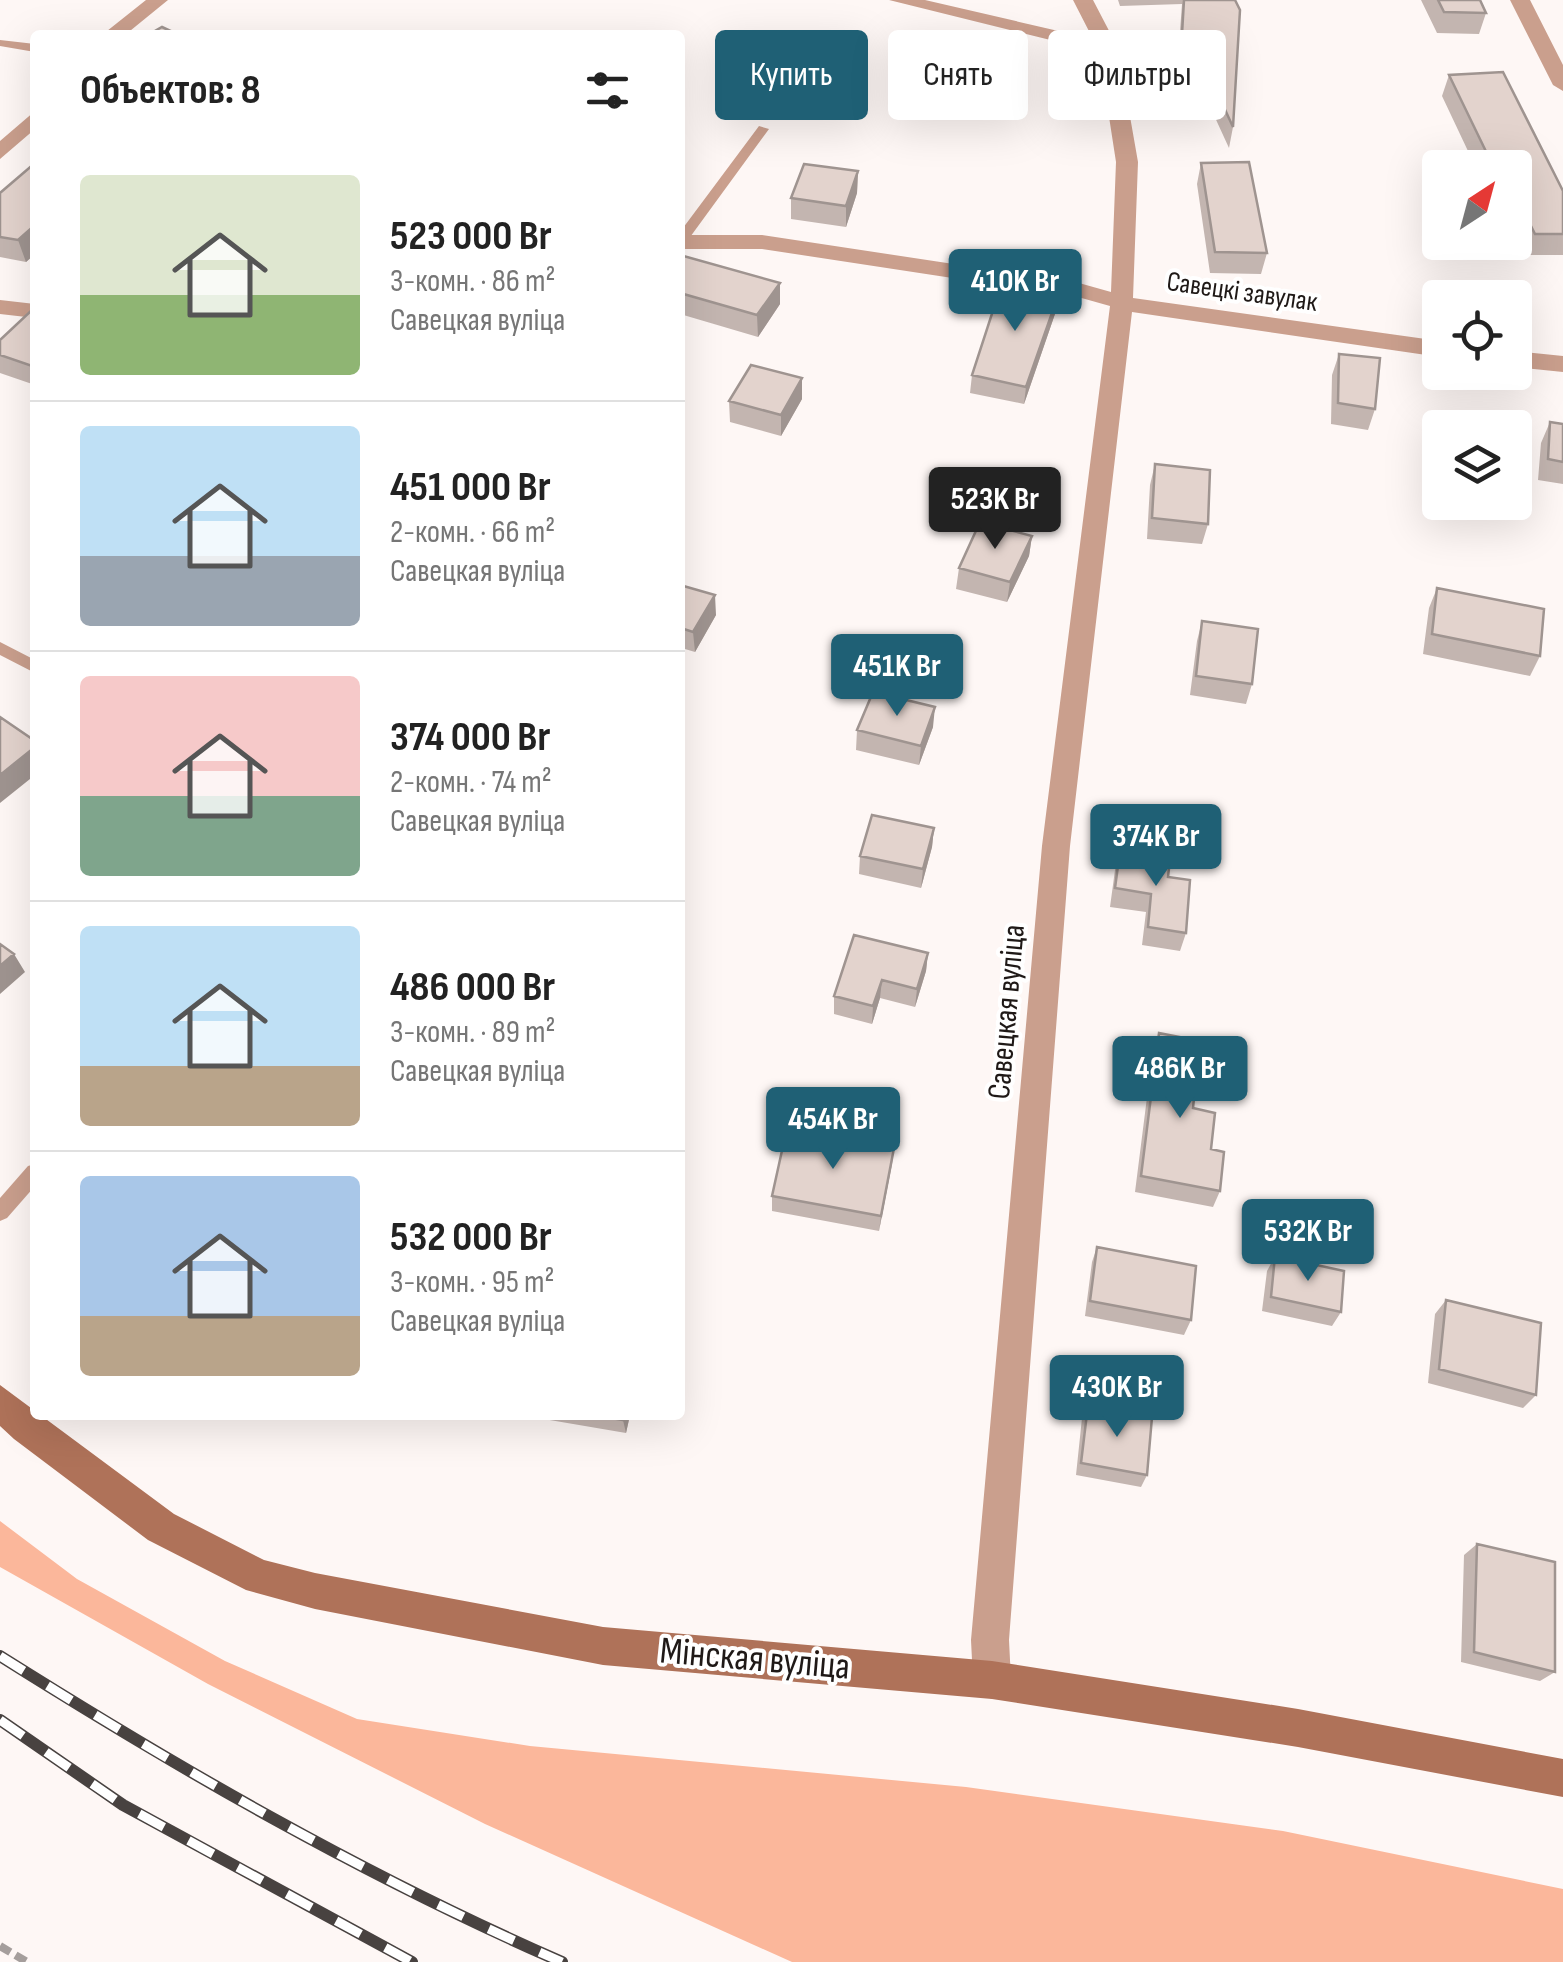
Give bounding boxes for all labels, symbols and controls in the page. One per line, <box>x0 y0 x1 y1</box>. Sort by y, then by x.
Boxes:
chip: Купить <box>715 30 868 120</box>
chip: Снять <box>888 30 1028 120</box>
chip: Фильтры <box>1048 30 1226 120</box>
icon: filters <box>580 63 635 118</box>
text: Объектов: 8 <box>80 65 261 116</box>
north arrow <box>1422 150 1532 260</box>
map controls <box>1422 150 1532 520</box>
text: 523 000 Br <box>390 211 552 262</box>
icon: home <box>160 215 280 335</box>
pin: 410K Br <box>923 249 1107 334</box>
text: 3-комн. · 86 m² <box>390 262 555 301</box>
text: 410K Br <box>971 262 1059 301</box>
street label: Савецкі завулак <box>1165 265 1320 319</box>
button: locate <box>1422 280 1532 390</box>
text: Савецкая вуліца <box>390 301 565 340</box>
button: layers <box>1422 410 1532 520</box>
text: 451 000 Br <box>390 462 551 513</box>
icon: home <box>160 466 280 586</box>
pin: 523K Br <box>903 467 1087 552</box>
text: 523K Br <box>951 480 1039 519</box>
text: 2-комн. · 66 m² <box>390 513 555 552</box>
text: Савецкая вуліца <box>390 552 565 591</box>
pin: 451K Br <box>805 634 989 719</box>
text: 451K Br <box>853 647 941 686</box>
text: 374 000 Br <box>390 712 550 763</box>
icon: home <box>160 716 280 836</box>
text: 2-комн. · 74 m² <box>390 763 552 802</box>
text: Савецкая вуліца <box>390 802 565 841</box>
pin: 374K Br <box>1064 804 1248 889</box>
text: 374K Br <box>1112 817 1200 856</box>
street label: Савецкая вуліца <box>980 923 1034 1101</box>
text: 486 000 Br <box>390 962 555 1013</box>
icon: home <box>160 966 280 1086</box>
text: 3-комн. · 89 m² <box>390 1013 556 1052</box>
pin: 486K Br <box>1088 1036 1272 1121</box>
text: 486K Br <box>1134 1049 1226 1088</box>
text: Савецкая вуліца <box>390 1052 565 1091</box>
pin: 454K Br <box>741 1087 925 1172</box>
text: 454K Br <box>788 1100 878 1139</box>
pin: 532K Br <box>1216 1199 1400 1284</box>
text: 532 000 Br <box>390 1212 552 1263</box>
text: 532K Br <box>1264 1212 1352 1251</box>
icon: home <box>160 1216 280 1336</box>
text: 3-комн. · 95 m² <box>390 1263 554 1302</box>
text: Савецкая вуліца <box>390 1302 565 1341</box>
pin: 430K Br <box>1025 1355 1209 1440</box>
text: 430K Br <box>1072 1368 1162 1407</box>
street label: Мінская вуліца <box>658 1628 852 1690</box>

